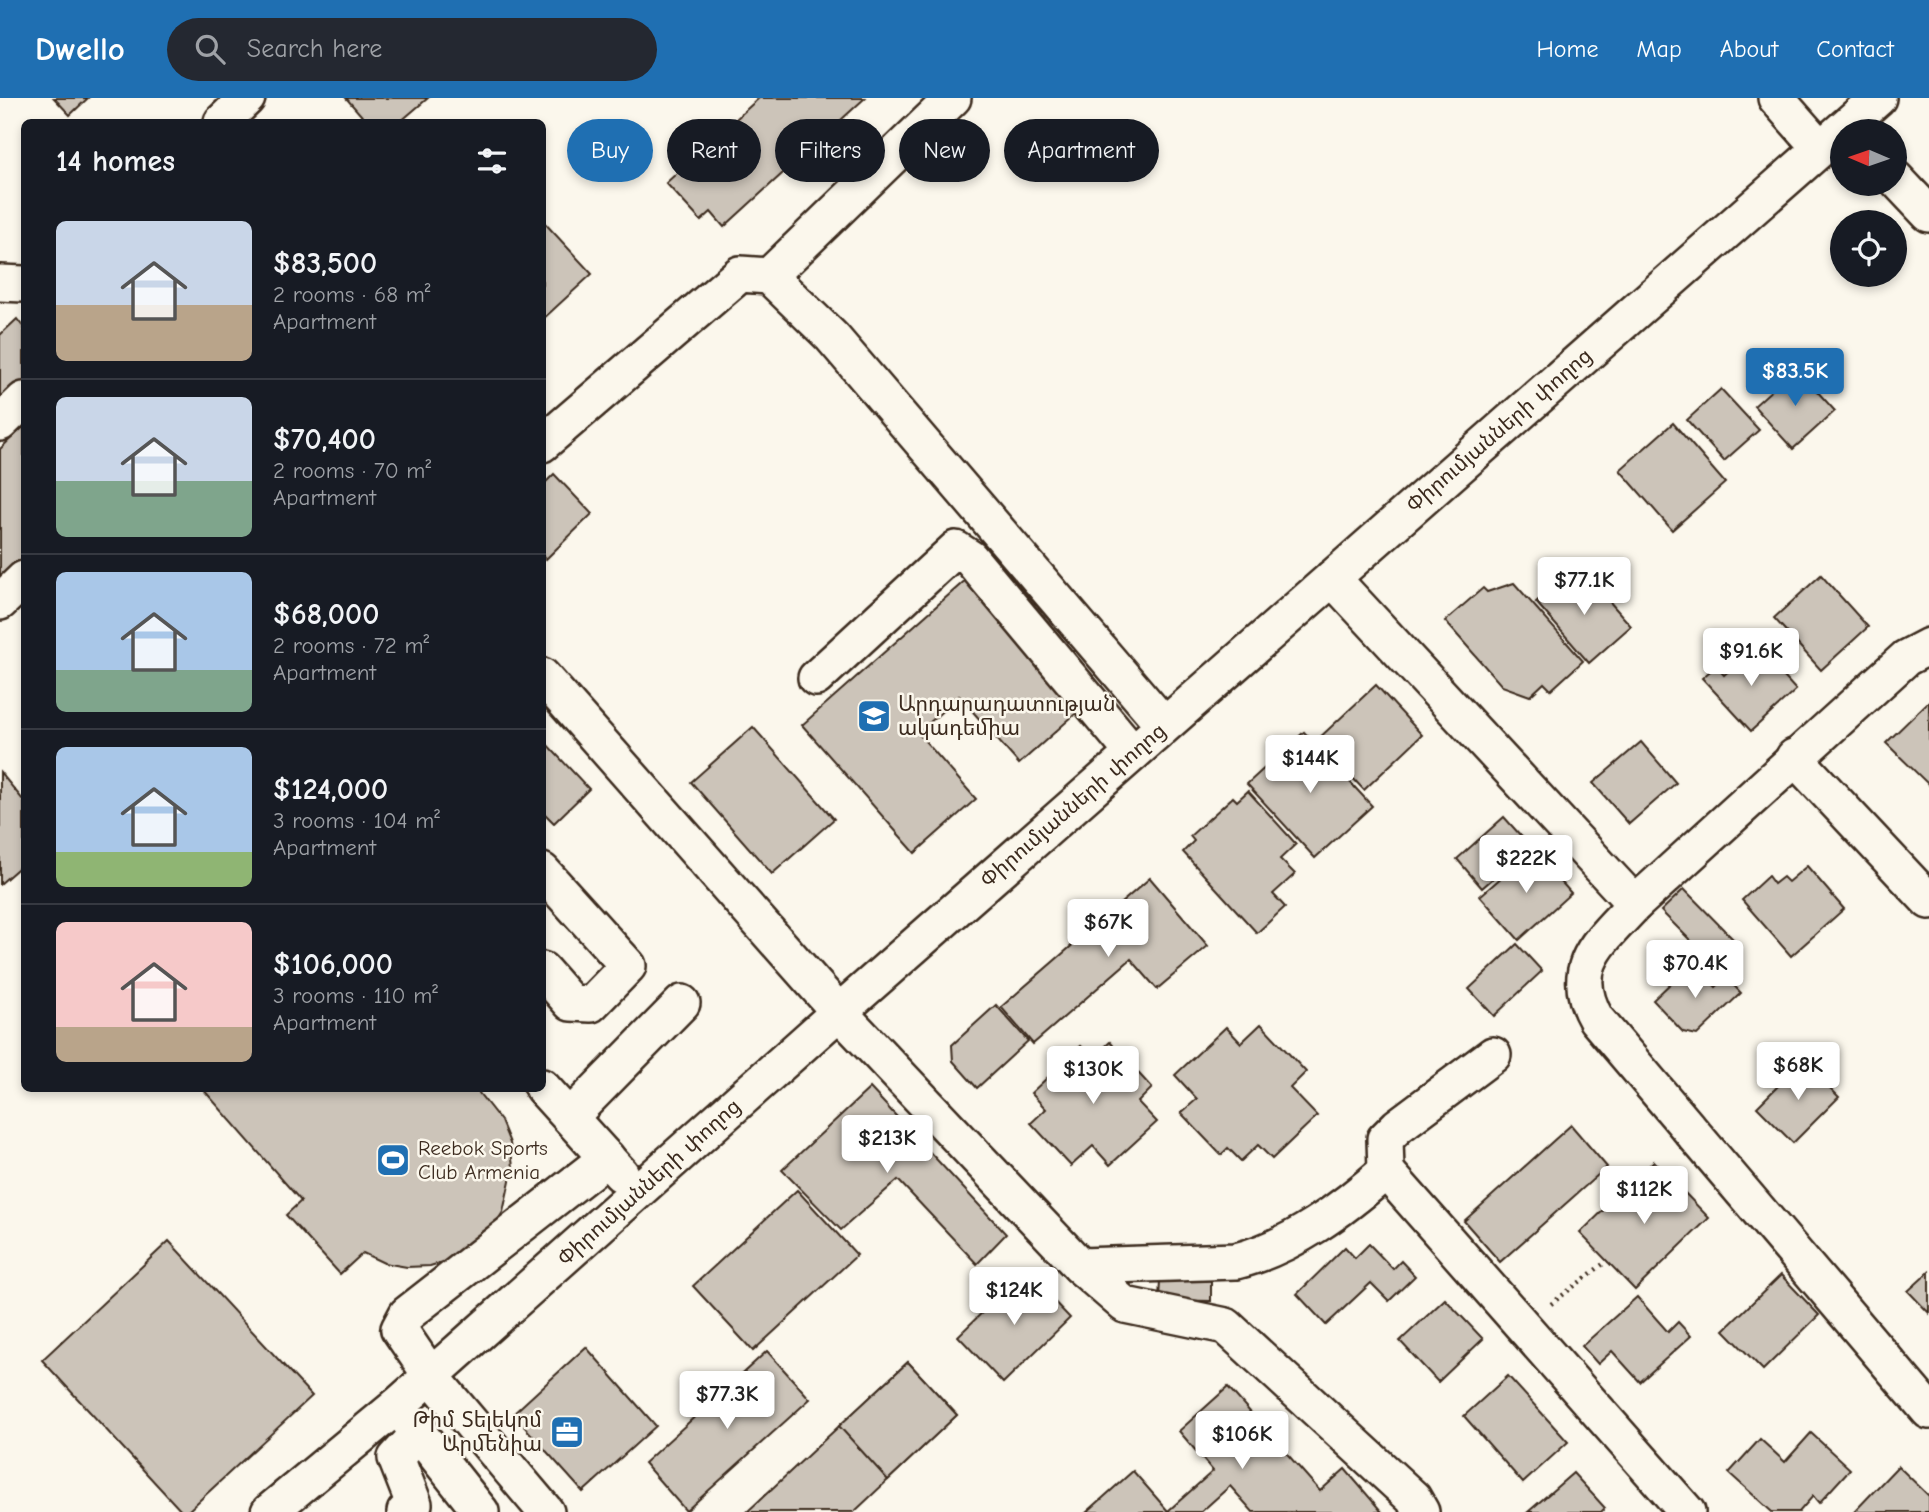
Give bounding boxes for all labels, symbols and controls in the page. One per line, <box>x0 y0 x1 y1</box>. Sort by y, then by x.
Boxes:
search box <box>167 18 657 81</box>
text: Dwello <box>35 30 125 68</box>
icon: search <box>191 30 229 68</box>
text: Search here <box>247 34 382 64</box>
text: Home <box>1537 35 1598 63</box>
text: Map <box>1636 35 1682 63</box>
text: About <box>1720 35 1778 63</box>
text: Contact <box>1816 35 1894 63</box>
chip: Buy <box>567 119 653 182</box>
chip: Rent <box>667 119 761 182</box>
chip: Filters <box>775 119 885 182</box>
chip: New <box>899 119 990 182</box>
chip: Apartment <box>1004 119 1159 182</box>
north arrow <box>1830 119 1908 196</box>
map controls <box>1830 119 1907 287</box>
icon: filters <box>473 142 511 180</box>
text: 14 homes <box>56 144 175 179</box>
button: locate <box>1830 210 1907 287</box>
text: $83,500 <box>273 246 377 281</box>
icon: home <box>112 249 196 333</box>
text: 2 rooms · 68 m² <box>273 281 431 308</box>
text: Apartment <box>273 308 376 335</box>
street label: Փիրումյանների փողոց <box>1402 343 1596 517</box>
pin: $83.5K <box>1738 348 1852 408</box>
text: $83.5K <box>1762 357 1828 384</box>
text: $70,400 <box>273 422 376 457</box>
icon: home <box>112 425 196 509</box>
text: 2 rooms · 70 m² <box>273 457 431 484</box>
text: Apartment <box>273 484 376 511</box>
pin: $77.1K <box>1527 558 1641 617</box>
text: $77.1K <box>1554 566 1614 593</box>
text: $68,000 <box>273 597 379 632</box>
icon: home <box>112 600 196 684</box>
pin: $91.6K <box>1694 628 1808 688</box>
text: 2 rooms · 72 m² <box>273 632 429 659</box>
text: $91.6K <box>1719 637 1783 664</box>
text: Apartment <box>273 659 376 686</box>
place label: Արդարադատության ակադեմիա <box>898 692 1115 740</box>
school or university icon: Արդարադատության ակադեմիա <box>855 697 893 735</box>
street label: Փիրումյանների փողոց <box>976 718 1170 892</box>
pin: $144K <box>1261 736 1359 795</box>
text: $144K <box>1281 744 1339 771</box>
text: $124,000 <box>273 772 388 807</box>
icon: home <box>112 775 196 859</box>
text: 3 rooms · 104 m² <box>273 807 440 834</box>
text: Apartment <box>273 834 376 861</box>
pin: $222K <box>1477 836 1575 895</box>
text: $222K <box>1495 844 1557 871</box>
pin: $67K <box>1067 900 1149 959</box>
text: $67K <box>1083 908 1133 935</box>
pin: $70.4K <box>1638 940 1752 1000</box>
text: $106,000 <box>273 947 393 982</box>
text: $70.4K <box>1662 949 1728 976</box>
icon: home <box>112 950 196 1034</box>
text: 3 rooms · 110 m² <box>273 982 438 1009</box>
text: Apartment <box>273 1009 376 1036</box>
pin: $68K <box>1757 1042 1839 1102</box>
pin: $130K <box>1044 1046 1142 1106</box>
text: $68K <box>1773 1051 1823 1078</box>
text: $130K <box>1063 1055 1123 1082</box>
street label: Փիրումյանների փողոց <box>553 1094 745 1270</box>
pin: $213K <box>838 1116 936 1175</box>
text: $213K <box>858 1124 916 1151</box>
place label: Reebok Sports Club Armenia <box>418 1136 548 1184</box>
sports icon: Reebok Sports Club Armenia <box>374 1141 412 1179</box>
pin: $112K <box>1595 1166 1693 1226</box>
text: $112K <box>1616 1175 1672 1202</box>
pin: $124K <box>965 1268 1063 1327</box>
text: $124K <box>985 1276 1043 1303</box>
pin: $77.3K <box>670 1372 784 1431</box>
text: $77.3K <box>696 1380 759 1407</box>
place label: Թիմ Տելեկոմ Արմենիա <box>412 1408 542 1456</box>
pin: $106K <box>1193 1412 1291 1471</box>
office icon: Թիմ Տելեկոմ Արմենիա <box>548 1413 586 1451</box>
text: $106K <box>1211 1420 1273 1447</box>

